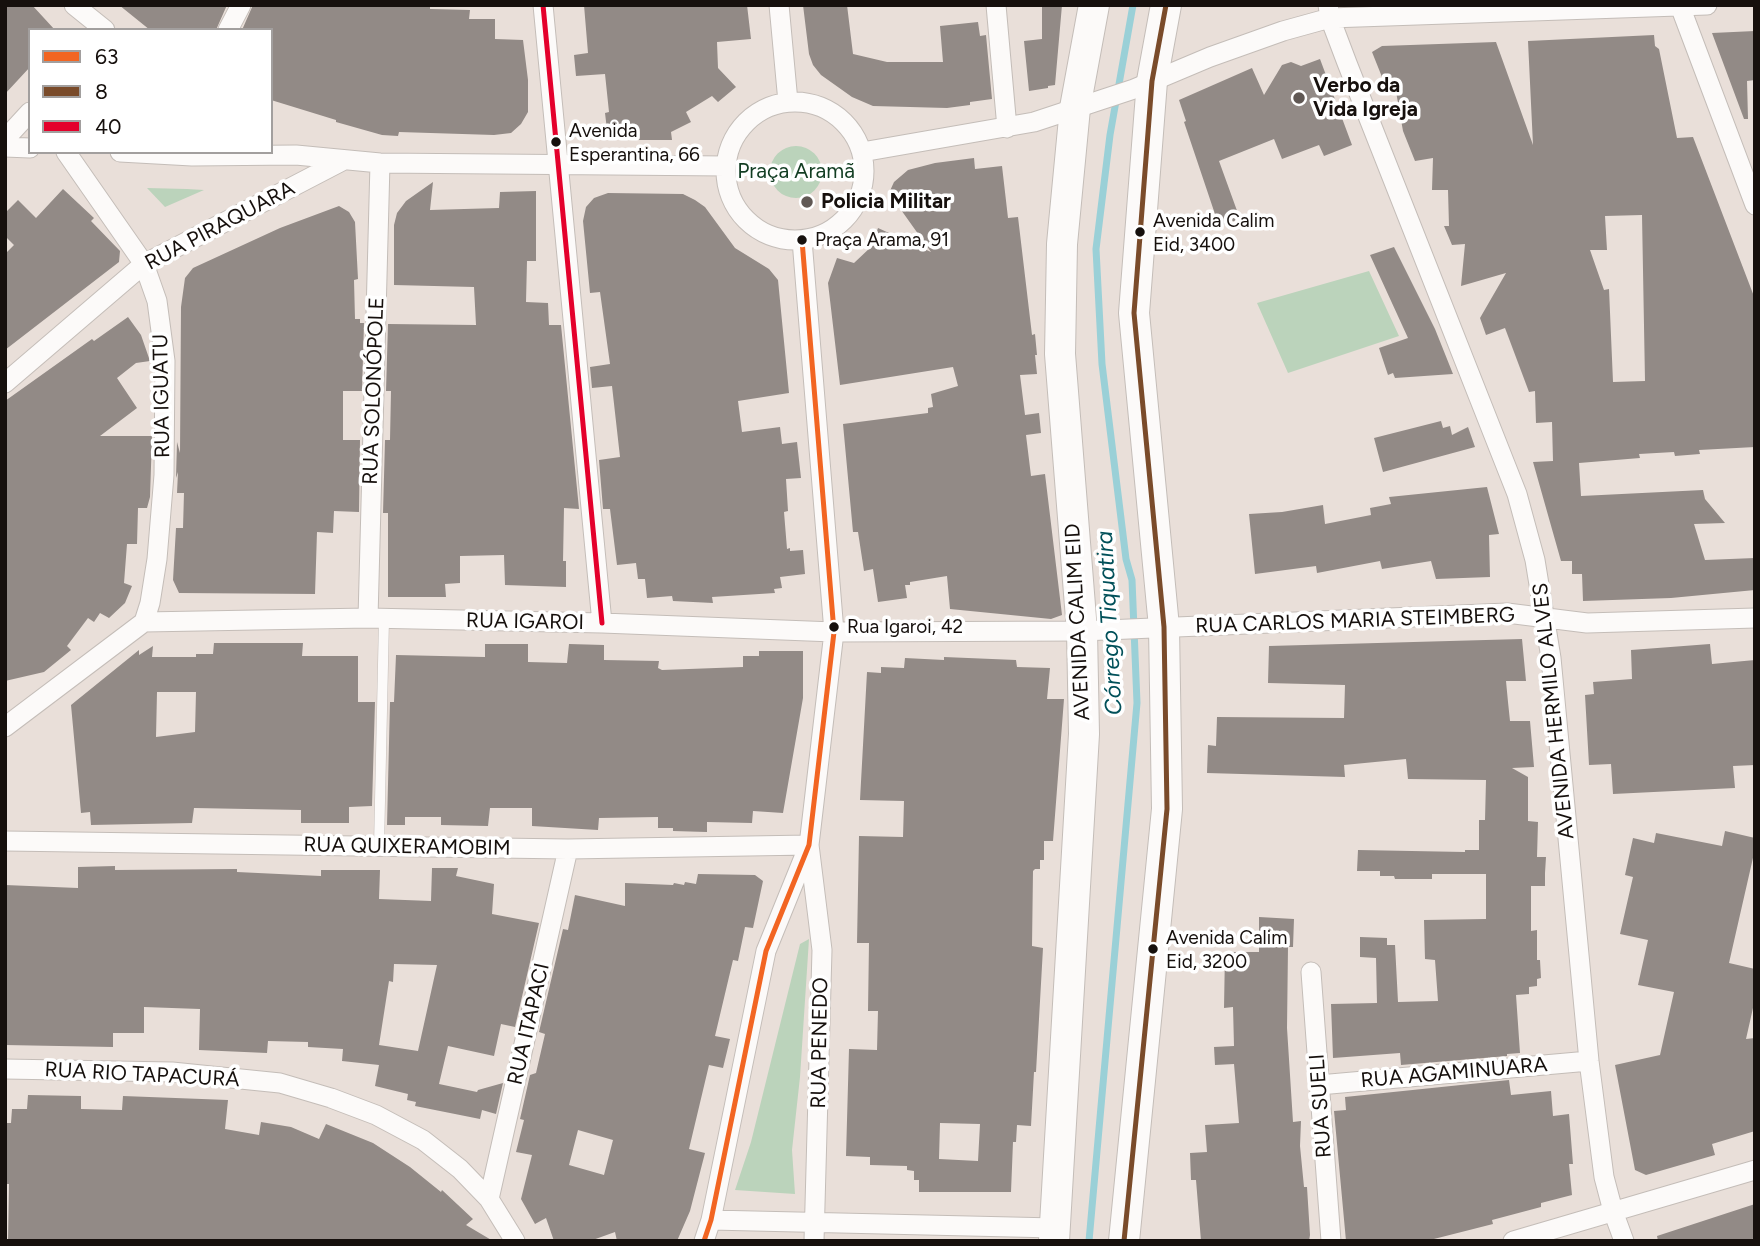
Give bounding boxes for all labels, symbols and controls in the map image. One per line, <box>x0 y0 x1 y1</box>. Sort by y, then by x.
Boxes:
legend <box>28 28 273 154</box>
text: 63 <box>95 44 118 69</box>
place label: Verbo da Vida Igreja <box>1313 73 1418 123</box>
text: 8 <box>95 79 108 104</box>
marker: Verbo da Vida Igreja <box>1291 90 1307 106</box>
text: 40 <box>95 114 122 139</box>
place label: Avenida Esperantina, 66 <box>569 120 700 164</box>
marker: Avenida Esperantina, 66 <box>549 135 563 149</box>
park label: Praça Aramã <box>737 159 855 185</box>
street label: RUA PIRAQUARA <box>141 176 299 276</box>
place label: Policia Militar <box>821 189 951 215</box>
marker: Policia Militar <box>799 194 815 210</box>
place label: Avenida Calim Eid, 3400 <box>1153 210 1274 254</box>
marker: Avenida Calim Eid, 3400 <box>1133 225 1147 239</box>
place label: Praça Arama, 91 <box>815 229 949 251</box>
marker: Praça Arama, 91 <box>795 233 809 247</box>
street label: RUA SOLONÓPOLE <box>358 297 390 485</box>
street label: RUA IGUATU <box>148 334 176 458</box>
street label: AVENIDA CALIM EID <box>1060 523 1096 721</box>
water label: Córrego Tiquatira <box>1091 530 1129 716</box>
street label: AVENIDA HERMILO ALVES <box>1528 581 1580 841</box>
street label: RUA CARLOS MARIA STEIMBERG <box>1195 603 1515 639</box>
street label: RUA IGAROI <box>466 608 584 636</box>
place label: Rua Igaroi, 42 <box>847 616 963 638</box>
marker: Rua Igaroi, 42 <box>827 620 841 634</box>
street label: RUA QUIXERAMOBIM <box>303 833 511 861</box>
place label: Avenida Calim Eid, 3200 <box>1166 927 1287 971</box>
marker: Avenida Calim Eid, 3200 <box>1146 942 1160 956</box>
street label: RUA ITAPACI <box>503 961 555 1087</box>
street label: RUA PENEDO <box>806 977 834 1109</box>
street label: RUA AGAMINUARA <box>1360 1052 1548 1094</box>
street label: RUA SUELI <box>1305 1053 1337 1159</box>
street label: RUA RIO TAPACURÁ <box>44 1057 240 1093</box>

